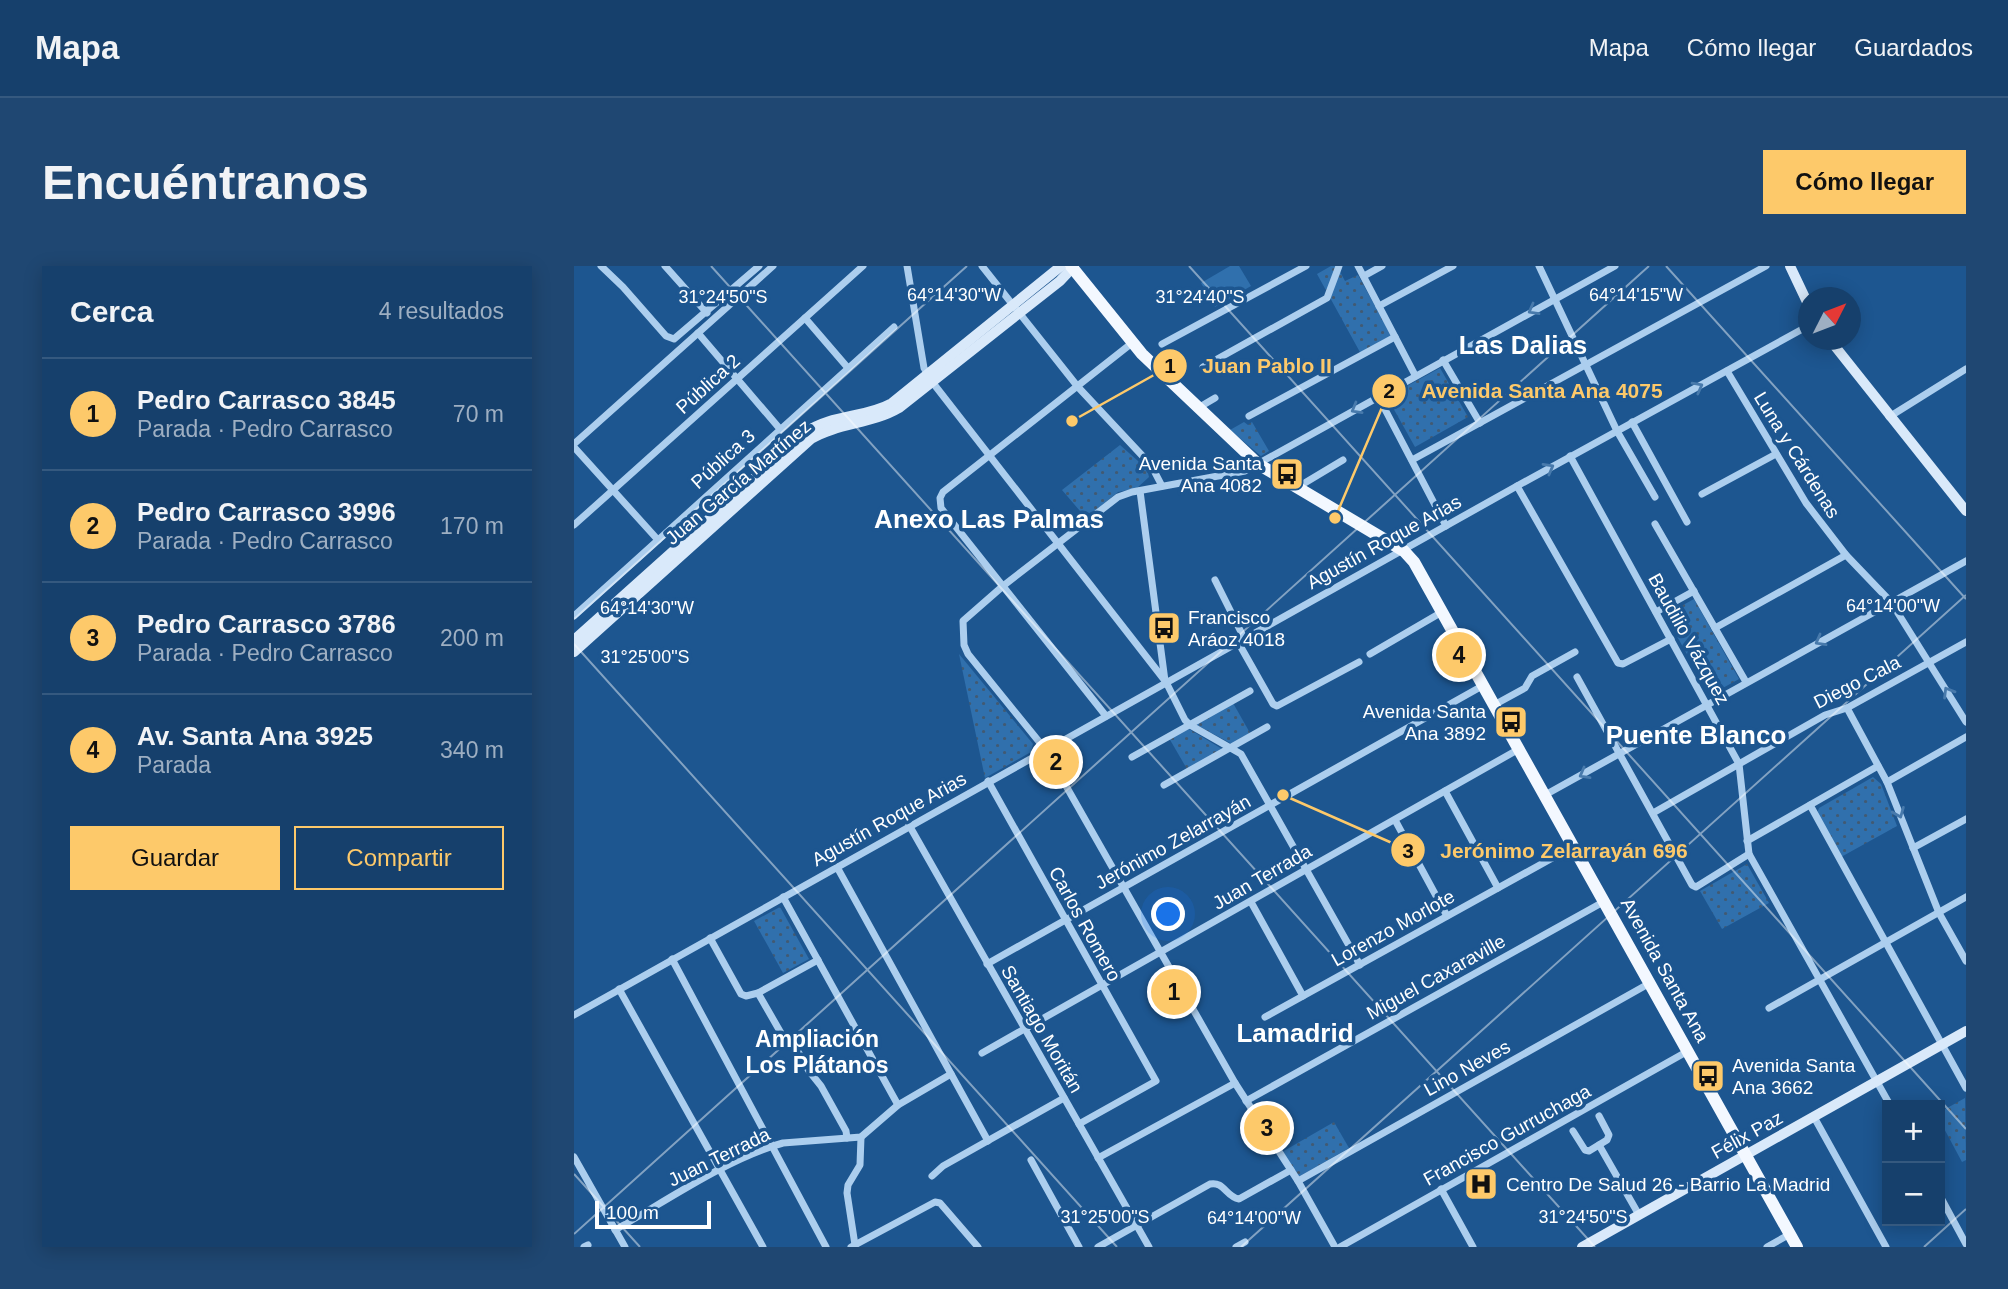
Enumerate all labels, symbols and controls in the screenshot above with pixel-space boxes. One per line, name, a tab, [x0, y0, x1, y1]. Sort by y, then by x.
text: Mapa	[35, 29, 119, 66]
text: Mapa	[1589, 34, 1649, 61]
text: Cómo llegar	[1687, 34, 1816, 61]
text: Guardados	[1854, 34, 1973, 61]
button: Cómo llegar	[1763, 150, 1966, 214]
text: Encuéntranos	[42, 155, 369, 209]
text: 64°14'30"W	[907, 285, 1001, 305]
text: 64°14'15"W	[1589, 285, 1683, 305]
text: 31°24'50"S	[678, 287, 768, 307]
text: 31°24'40"S	[1155, 287, 1245, 307]
north arrow	[1798, 287, 1861, 350]
text: Cerca	[70, 295, 153, 328]
text: 4 resultados	[379, 298, 504, 324]
one-way arrow	[1528, 302, 1541, 315]
district label: Las Dalias	[1459, 330, 1587, 360]
callout: Juan Pablo II	[1153, 345, 1345, 387]
street label: Pública 2	[672, 350, 744, 418]
text: 1	[1164, 354, 1176, 377]
text: Juan Pablo II	[1202, 354, 1332, 377]
callout: Avenida Santa Ana 4075	[1372, 370, 1677, 412]
text: 2	[1383, 379, 1395, 402]
text: Avenida Santa Ana 4075	[1421, 379, 1663, 402]
one-way arrow	[1691, 381, 1703, 395]
text: Pedro Carrasco 3845	[137, 385, 396, 415]
street label: Luna y Cárdenas	[1750, 388, 1844, 522]
text: 1	[87, 401, 99, 427]
text: 70 m	[453, 401, 504, 427]
one-way arrow	[1350, 401, 1363, 414]
street label: Juan García Martínez	[661, 415, 815, 549]
text: Parada · Pedro Carrasco	[137, 416, 393, 442]
street label: Pública 3	[687, 425, 759, 493]
place label: Avenida Santa Ana 4082	[1139, 453, 1262, 496]
bus stop icon: Avenida Santa Ana 4082	[1268, 455, 1306, 493]
one-way arrow	[1541, 463, 1554, 476]
street label: Agustín Roque Arias	[1303, 491, 1465, 593]
text: Pedro Carrasco 3996	[137, 497, 396, 527]
district label: Anexo Las Palmas	[874, 504, 1104, 534]
text: 2	[87, 513, 99, 539]
text: 170 m	[440, 513, 504, 539]
text: Parada · Pedro Carrasco	[137, 528, 393, 554]
street label: Baudilio Vázquez	[1644, 570, 1734, 708]
text: 64°14'00"W	[1846, 596, 1940, 616]
text: 64°14'30"W	[600, 598, 694, 618]
place label: Francisco Aráoz 4018	[1188, 607, 1285, 650]
text: Pedro Carrasco 3786	[137, 609, 396, 639]
bus stop icon: Francisco Aráoz 4018	[1145, 609, 1183, 647]
text: 3	[87, 625, 99, 651]
text: 200 m	[440, 625, 504, 651]
pin: 4	[1436, 629, 1482, 681]
one-way arrow	[1815, 633, 1827, 646]
text: Parada · Pedro Carrasco	[137, 640, 393, 666]
text: 31°25'00"S	[600, 647, 690, 667]
street label: Diego Cala	[1810, 651, 1904, 713]
one-way arrow	[1943, 687, 1956, 700]
place label: Avenida Santa Ana 3892	[1363, 701, 1486, 744]
bus stop icon: Avenida Santa Ana 3892	[1492, 703, 1530, 741]
district label: Puente Blanco	[1606, 720, 1786, 750]
text: Av. Santa Ana 3925	[137, 721, 373, 751]
pin: 2	[1033, 736, 1079, 788]
text: 4	[87, 737, 99, 763]
text: 340 m	[440, 737, 504, 763]
text: Parada	[137, 752, 211, 778]
one-way arrow	[1578, 765, 1591, 779]
street label: Agustín Roque Arias	[808, 768, 970, 870]
street label: Jerónimo Zelarrayán	[1092, 791, 1254, 893]
one-way arrow	[1891, 805, 1905, 818]
button: Guardar	[70, 826, 280, 890]
button: Compartir	[294, 826, 504, 890]
callout: Jerónimo Zelarrayán 696	[1391, 829, 1701, 871]
text: 3	[1402, 839, 1414, 862]
text: Jerónimo Zelarrayán 696	[1440, 839, 1688, 862]
street label: Juan Terrada	[1209, 840, 1315, 914]
street label: Carlos Romero	[1045, 863, 1125, 985]
street label: Lorenzo Morlote	[1328, 886, 1458, 970]
street label: Avenida Santa Ana	[1617, 894, 1713, 1046]
your location	[1151, 897, 1185, 931]
street label: Miguel Caxaraville	[1363, 930, 1509, 1024]
street label: Santiago Moritán	[997, 962, 1087, 1096]
pin: 1	[1151, 966, 1197, 1018]
district label: Lamadrid	[1236, 1018, 1354, 1048]
district label: Ampliación Los Plátanos	[745, 1026, 889, 1078]
street label: Lino Neves	[1420, 1036, 1514, 1100]
place label: Avenida Santa Ana 3662	[1732, 1055, 1856, 1098]
bus stop icon: Avenida Santa Ana 3662	[1689, 1057, 1727, 1095]
street label: Francisco Gurruchaga	[1420, 1080, 1595, 1190]
map controls	[1882, 1100, 1945, 1226]
button: +	[1882, 1100, 1945, 1163]
pin: 3	[1244, 1102, 1290, 1154]
street label: Félix Paz	[1708, 1107, 1786, 1163]
street label: Juan Terrada	[665, 1123, 774, 1191]
button: −	[1882, 1163, 1945, 1226]
hospital icon: Centro De Salud 26 - Barrio La Madrid	[1462, 1165, 1500, 1203]
place label: Centro De Salud 26 - Barrio La Madrid	[1506, 1174, 1830, 1195]
scale bar	[595, 1198, 710, 1230]
text: 100 m	[606, 1202, 659, 1223]
text: 31°25'00"S	[1060, 1207, 1150, 1227]
text: 31°24'50"S	[1538, 1207, 1628, 1227]
text: 64°14'00"W	[1207, 1208, 1301, 1228]

